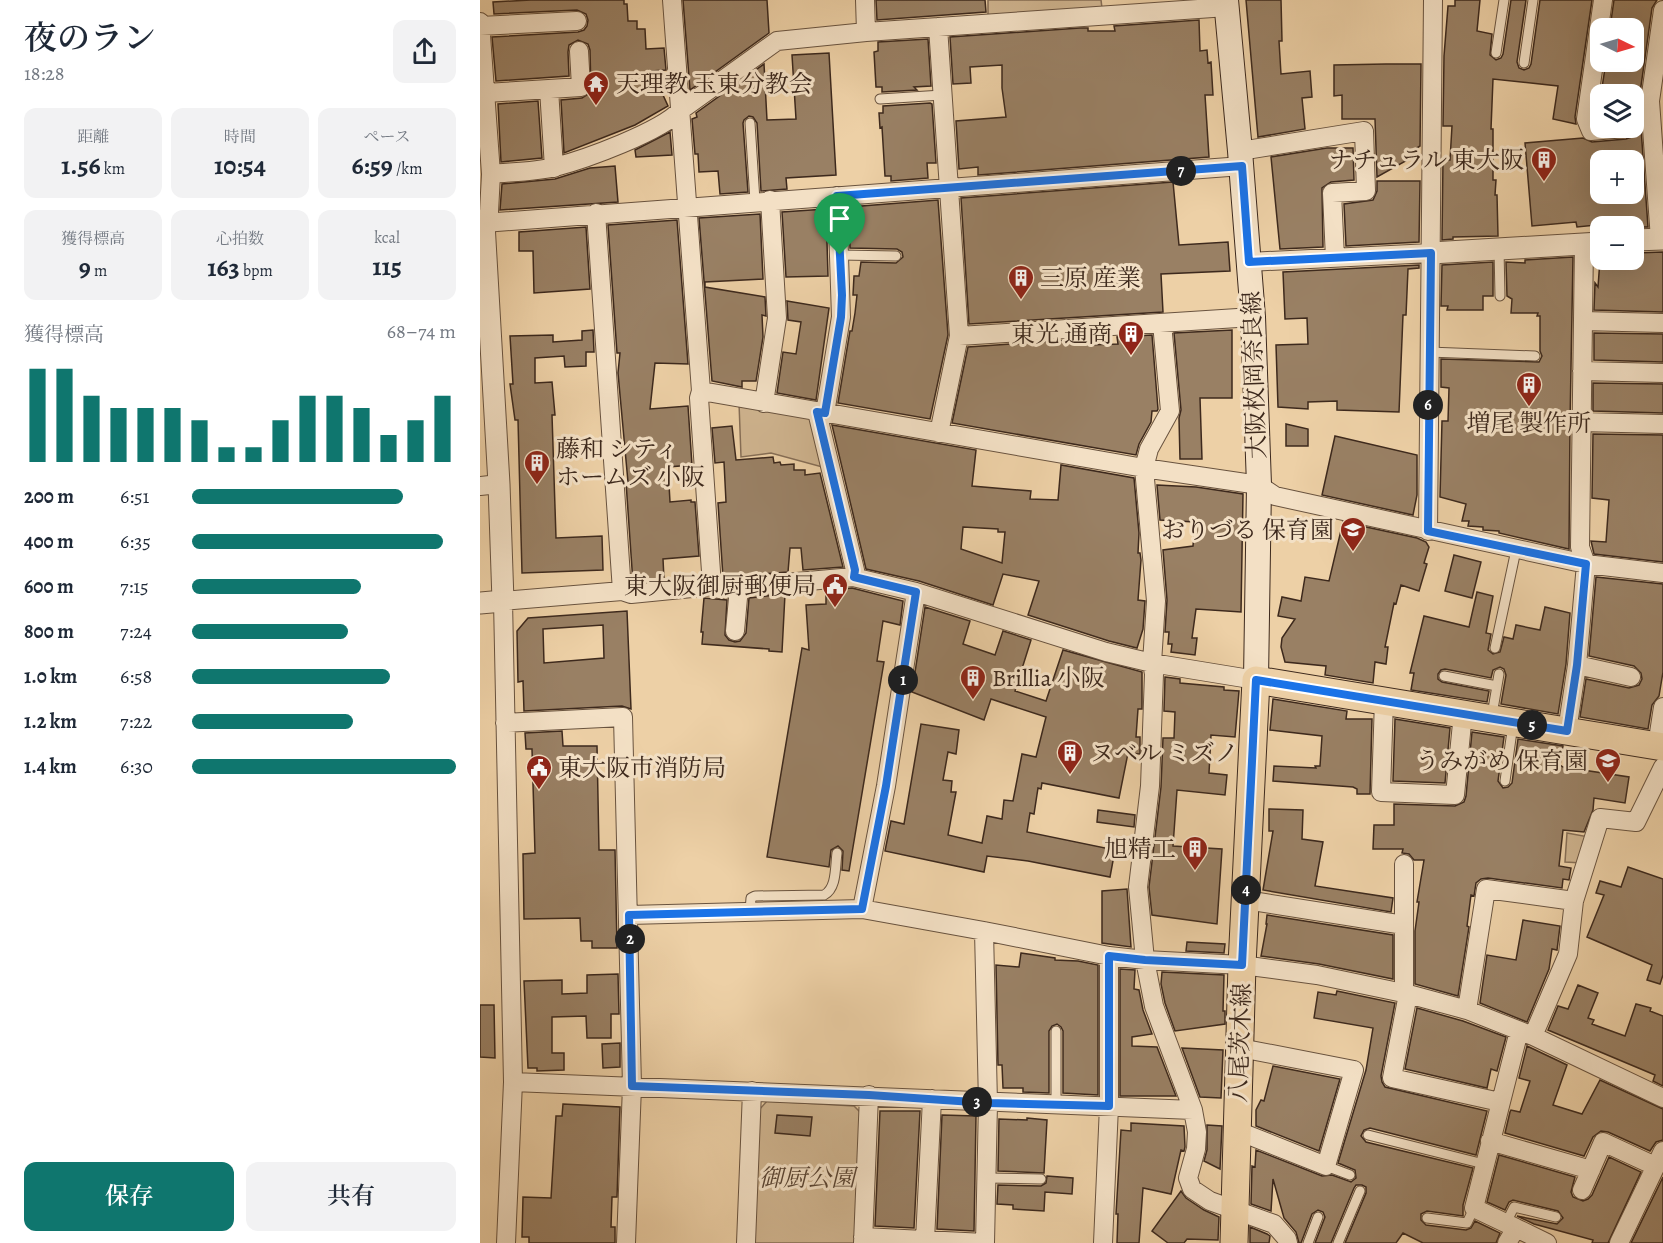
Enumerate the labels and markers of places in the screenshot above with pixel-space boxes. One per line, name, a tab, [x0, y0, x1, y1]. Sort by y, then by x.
place label: 天理教 玉東分教会	[616, 68, 813, 100]
temple icon: 天理教 玉東分教会	[581, 69, 611, 107]
place label: ナチュラル 東大阪	[1329, 144, 1524, 176]
building icon: ナチュラル 東大阪	[1529, 145, 1559, 183]
pin: 7	[1166, 156, 1196, 186]
pin	[814, 193, 865, 255]
place label: 三原 産業	[1040, 262, 1141, 294]
building icon: 三原 産業	[1006, 263, 1036, 301]
place label: 東光 通商	[1011, 318, 1112, 350]
building icon: 東光 通商	[1116, 319, 1146, 357]
building icon: 増尾 製作所	[1514, 370, 1544, 408]
pin: 6	[1413, 390, 1443, 420]
place label: 増尾 製作所	[1467, 407, 1591, 439]
place label: 藤和 シティ ホームズ 小阪	[556, 433, 705, 493]
building icon: 藤和 シティ ホームズ 小阪	[522, 448, 552, 486]
place label: おりづる 保育園	[1161, 514, 1334, 546]
school or university icon: おりづる 保育園	[1338, 515, 1368, 553]
place label: 東大阪御厨郵便局	[624, 570, 816, 602]
public building icon: 東大阪御厨郵便局	[820, 571, 850, 609]
place label: Brillia 小阪	[992, 662, 1104, 694]
building icon: Brillia 小阪	[958, 663, 988, 701]
pin: 1	[888, 665, 918, 695]
pin: 5	[1517, 710, 1547, 740]
place label: ヌベル ミズノ	[1090, 737, 1239, 769]
building icon: ヌベル ミズノ	[1055, 738, 1085, 776]
place label: うみがめ 保育園	[1415, 745, 1588, 777]
school or university icon: うみがめ 保育園	[1593, 746, 1623, 784]
place label: 東大阪市消防局	[558, 752, 726, 784]
public building icon: 東大阪市消防局	[524, 753, 554, 791]
place label: 旭精工	[1104, 833, 1176, 865]
building icon: 旭精工	[1180, 834, 1210, 872]
pin: 4	[1231, 875, 1261, 905]
pin: 2	[615, 924, 645, 954]
pin: 3	[962, 1087, 992, 1117]

